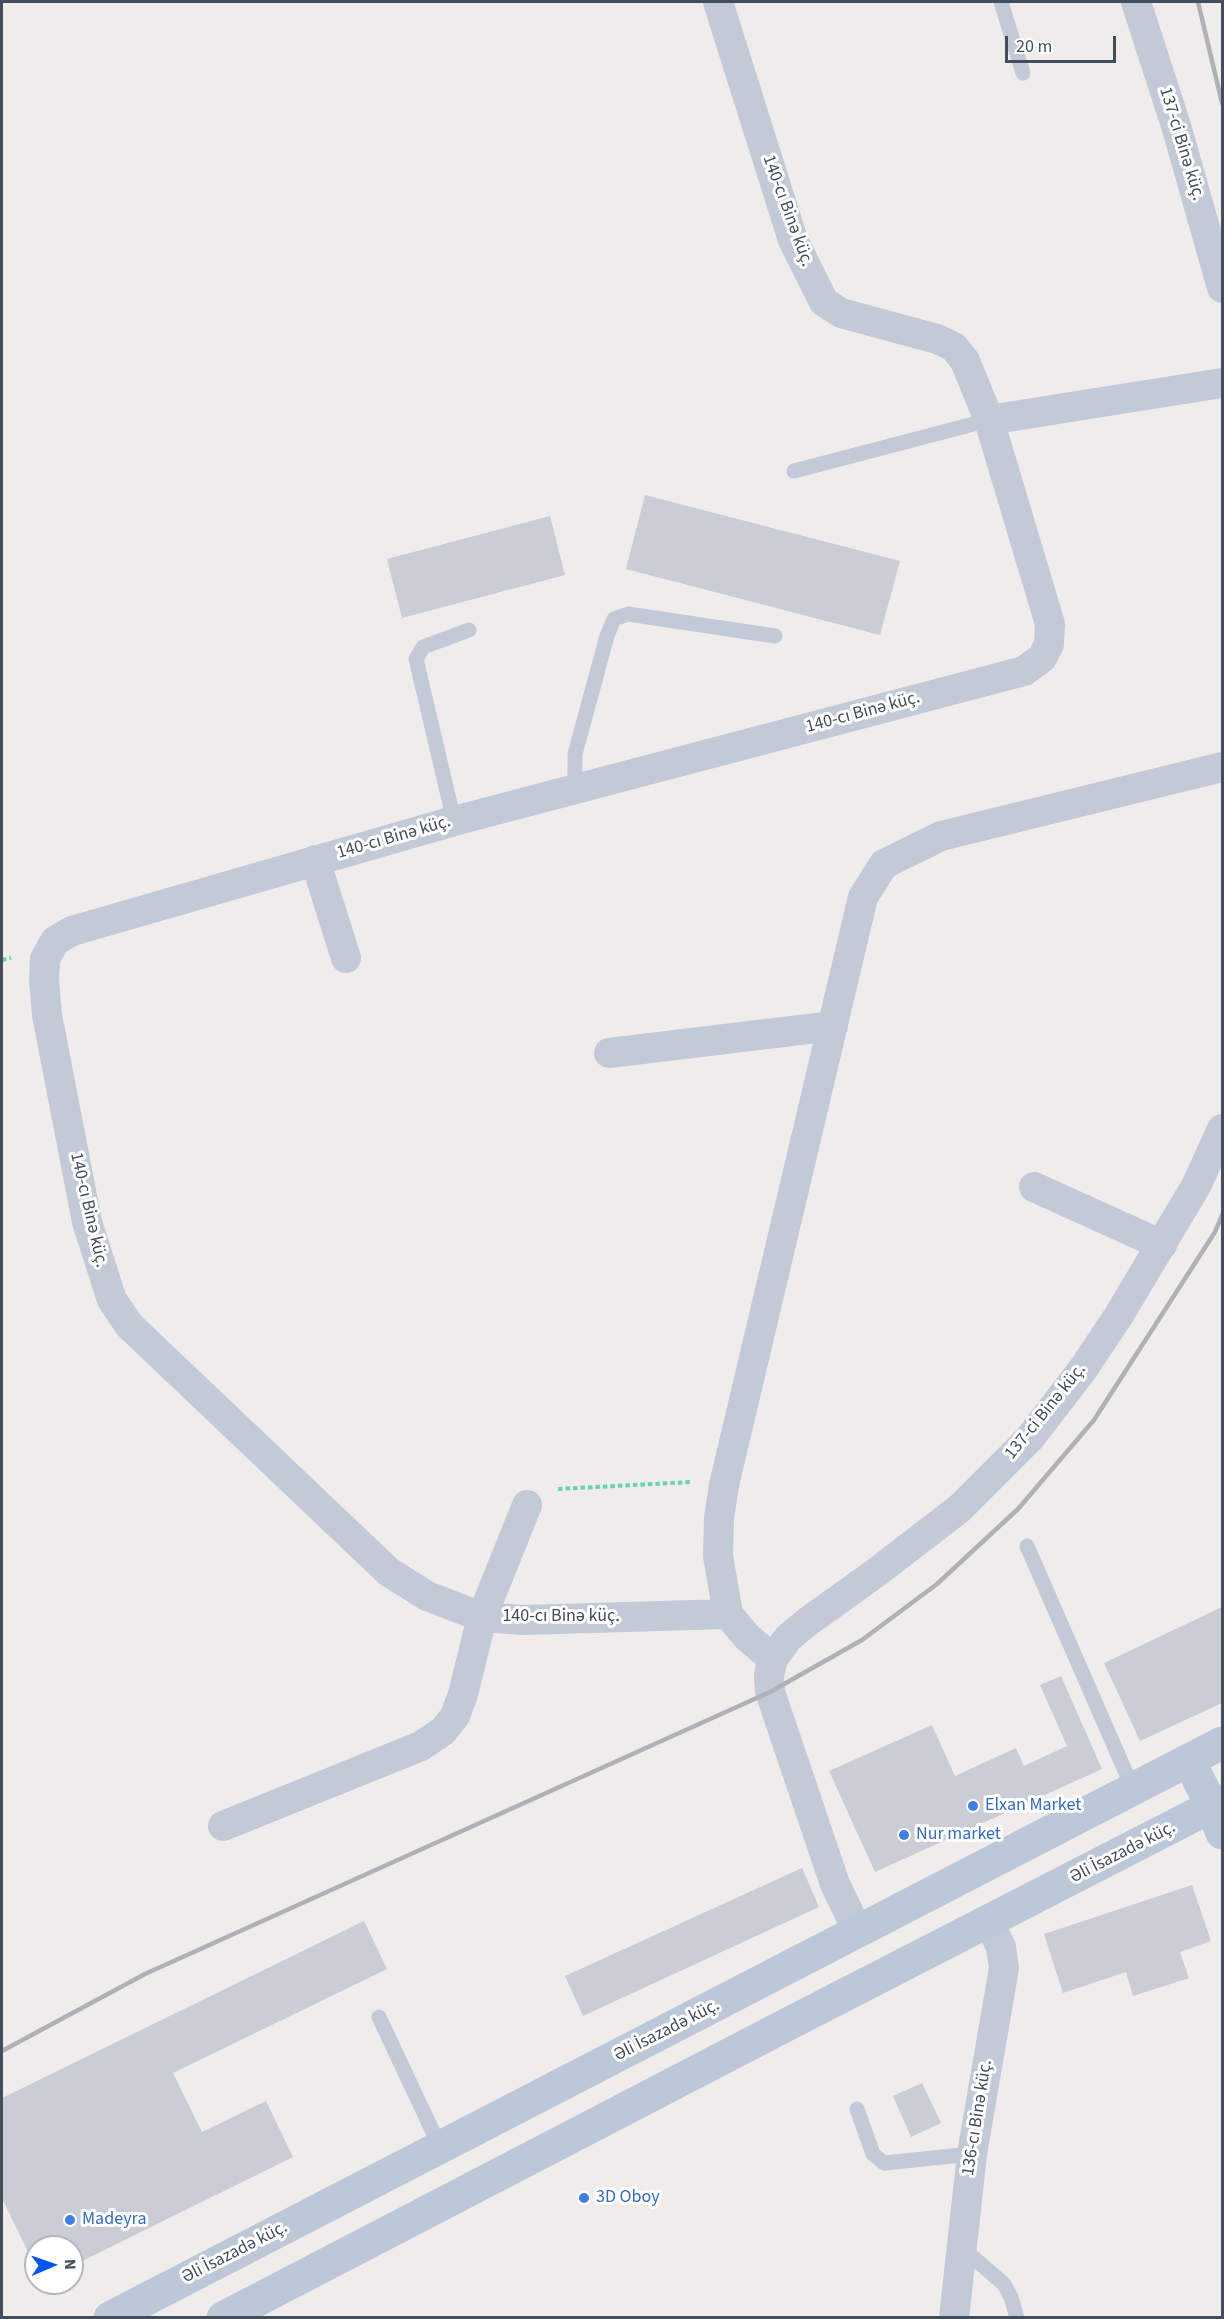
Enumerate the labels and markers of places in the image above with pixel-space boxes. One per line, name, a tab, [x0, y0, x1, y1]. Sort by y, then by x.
place label: Elxan Market	[985, 1795, 1081, 1817]
marker: Elxan Market	[966, 1799, 980, 1813]
place label: Nur market	[916, 1824, 1001, 1846]
marker: Nur market	[897, 1828, 911, 1842]
place label: 3D Oboy	[596, 2187, 660, 2209]
marker: 3D Oboy	[577, 2191, 591, 2205]
place label: Madeyra	[82, 2209, 146, 2231]
marker: Madeyra	[63, 2213, 77, 2227]

